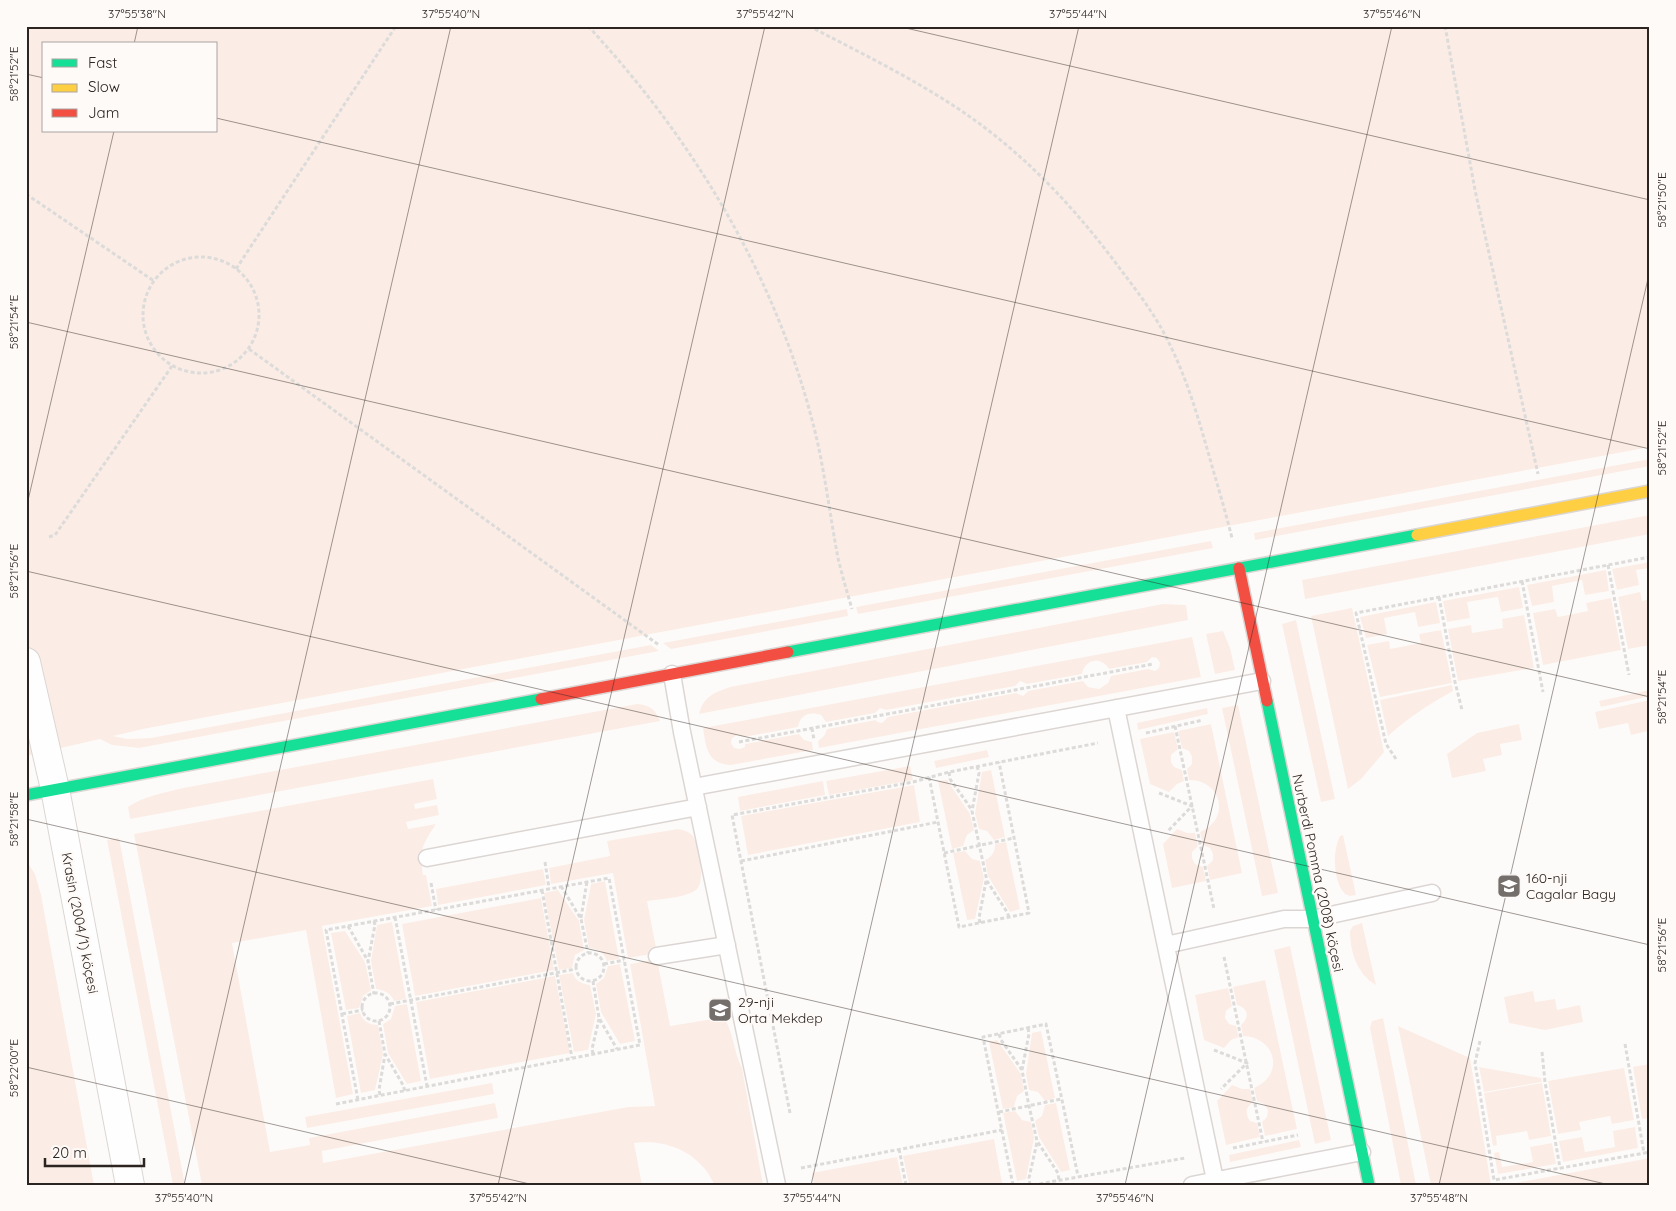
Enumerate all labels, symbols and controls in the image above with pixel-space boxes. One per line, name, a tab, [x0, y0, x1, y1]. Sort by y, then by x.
text: 37°55'38"N	[108, 6, 166, 21]
text: 37°55'40"N	[422, 6, 480, 21]
text: 37°55'42"N	[736, 6, 794, 21]
text: 37°55'44"N	[1049, 6, 1107, 21]
text: 37°55'46"N	[1363, 6, 1421, 21]
legend	[42, 42, 218, 132]
text: 58°21'52"E	[6, 46, 21, 102]
text: Fast	[88, 53, 117, 72]
text: Slow	[88, 77, 120, 96]
text: Jam	[88, 103, 119, 122]
text: 58°21'50"E	[1654, 172, 1669, 228]
text: 58°21'54"E	[6, 294, 21, 349]
text: 58°21'52"E	[1654, 420, 1669, 476]
text: 58°21'56"E	[6, 543, 21, 598]
text: 58°21'54"E	[1654, 669, 1669, 724]
street label: Nurberdi Pomma (2008) köçesi	[1288, 772, 1348, 974]
text: 58°21'58"E	[6, 791, 21, 846]
street label: Krasin (2004/1) köçesi	[57, 851, 103, 995]
place label: 160-nji Cagalar Bagy	[1526, 869, 1616, 903]
school or university icon: 160-nji Cagalar Bagy	[1496, 873, 1522, 899]
text: 58°21'56"E	[1654, 917, 1669, 972]
place label: 29-nji Orta Mekdep	[738, 993, 823, 1027]
school or university icon: 29-nji Orta Mekdep	[707, 997, 733, 1023]
text: 58°22'00"E	[6, 1039, 21, 1097]
scale bar	[45, 1136, 144, 1168]
text: 20 m	[52, 1143, 87, 1162]
text: 37°55'40"N	[155, 1190, 213, 1205]
text: 37°55'42"N	[469, 1190, 527, 1205]
text: 37°55'44"N	[783, 1190, 841, 1205]
text: 37°55'46"N	[1096, 1190, 1154, 1205]
text: 37°55'48"N	[1410, 1190, 1468, 1205]

